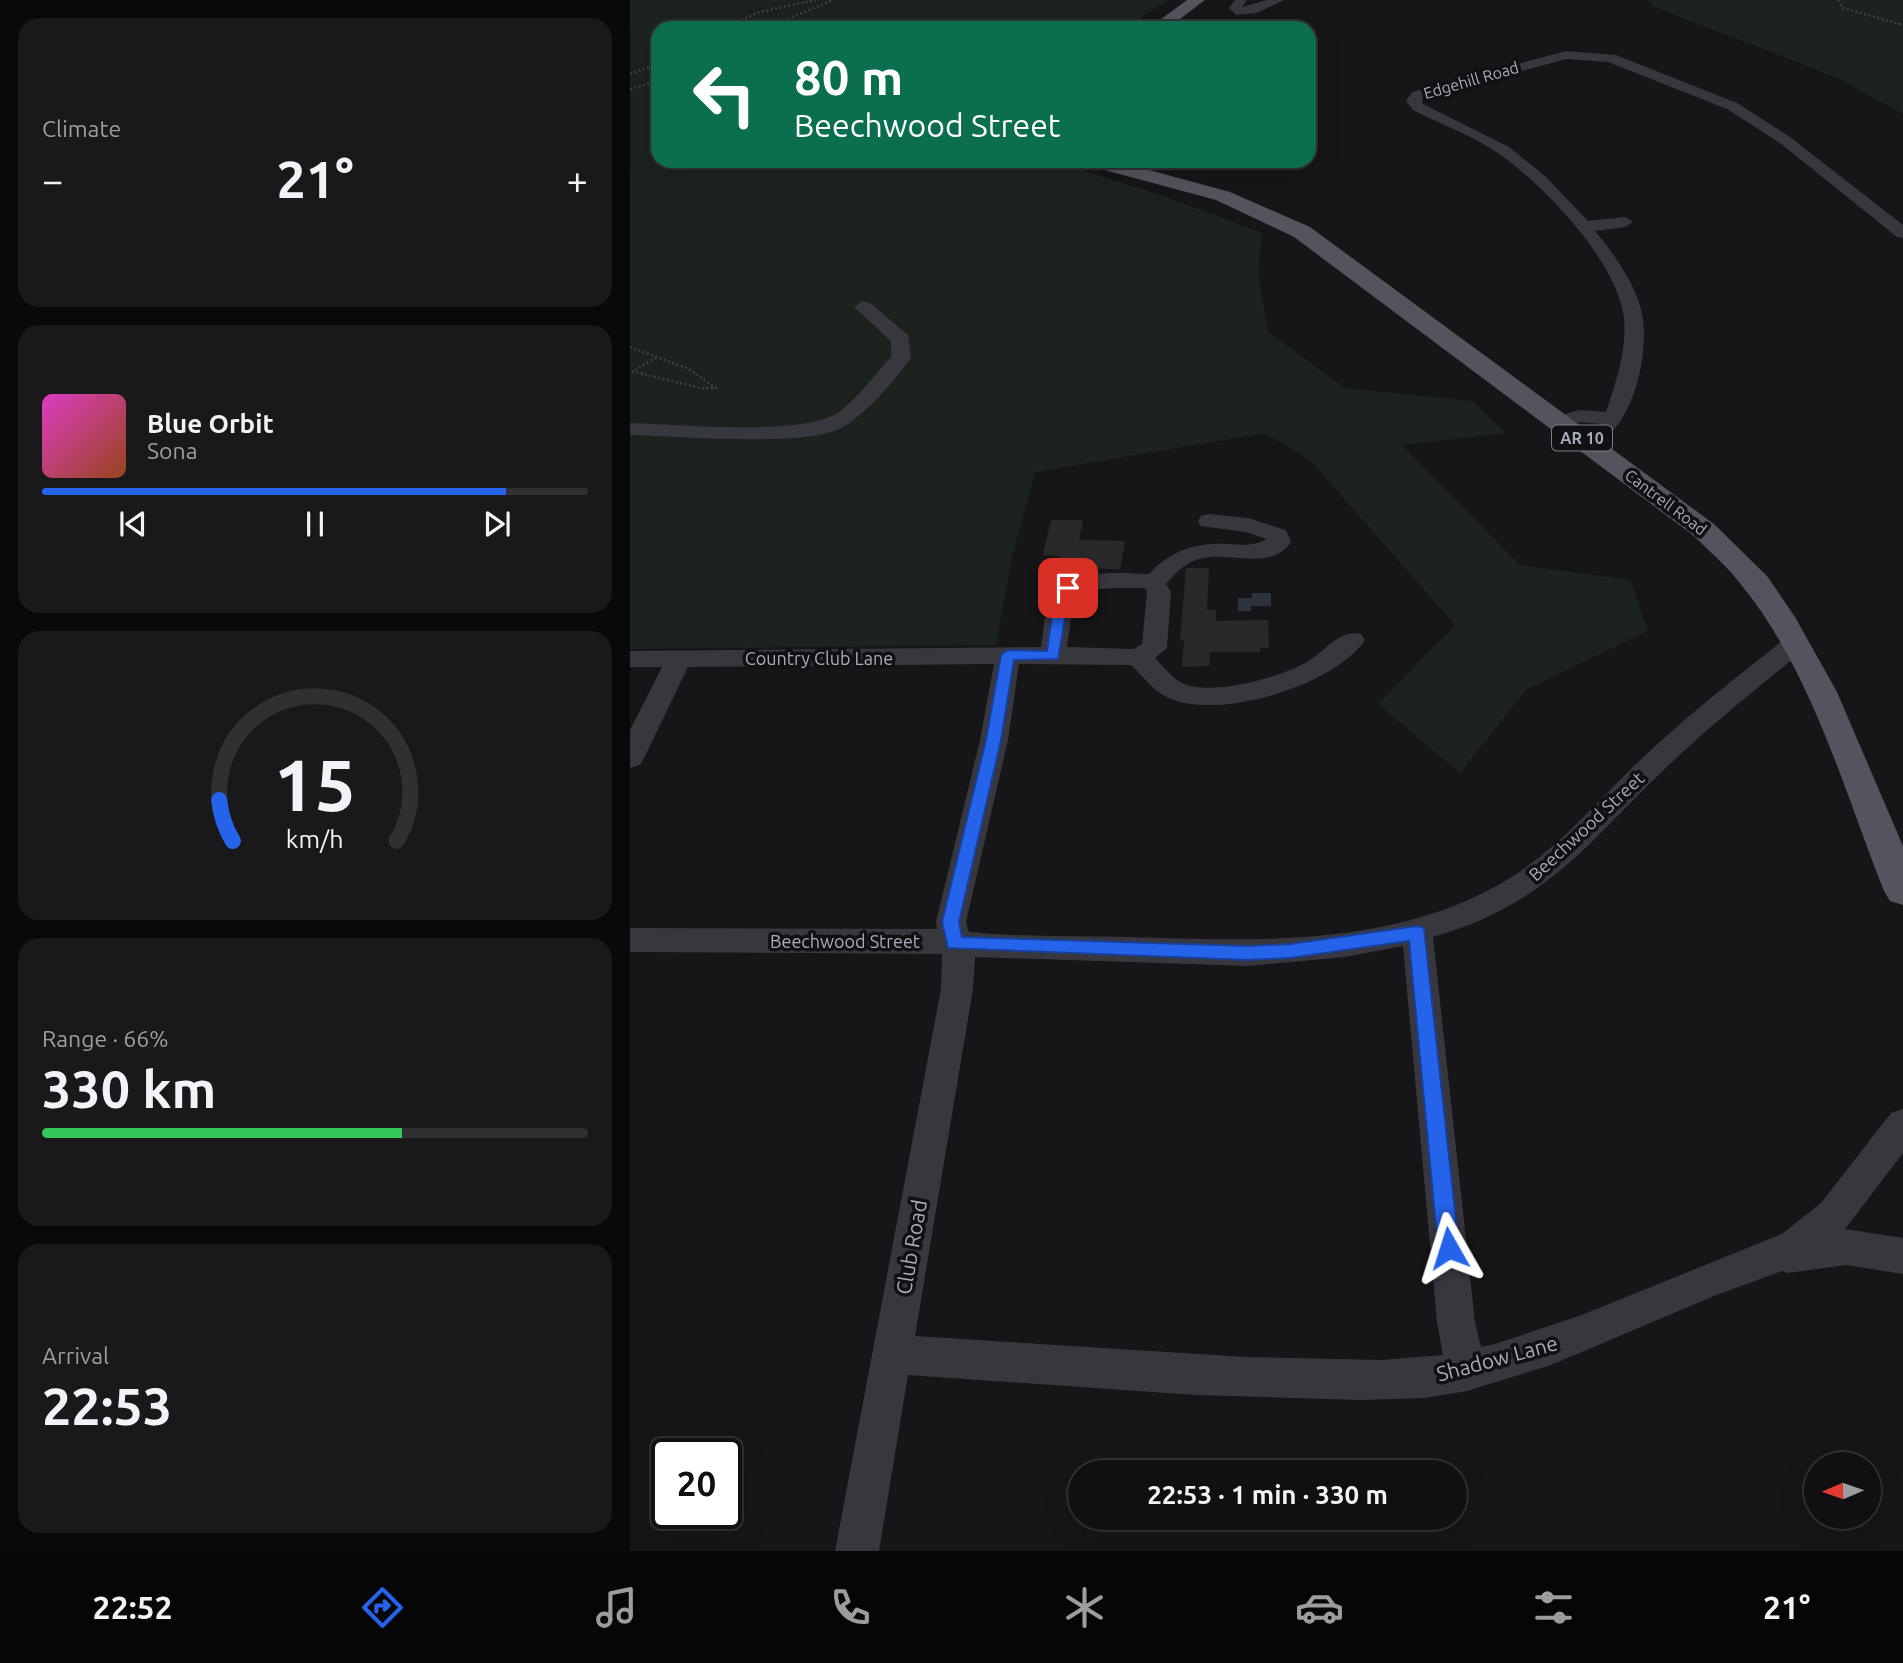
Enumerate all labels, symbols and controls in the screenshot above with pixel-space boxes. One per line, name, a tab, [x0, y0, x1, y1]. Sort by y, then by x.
icon: left	[679, 49, 770, 140]
text: 80 m	[794, 49, 903, 104]
street label: Edgehill Road	[1421, 58, 1521, 102]
text: Beechwood Street	[794, 107, 1060, 143]
text: Climate	[42, 116, 121, 141]
text: 21°	[276, 150, 354, 208]
text: −	[42, 159, 63, 201]
text: +	[567, 159, 588, 201]
text: Blue Orbit	[147, 409, 274, 438]
road number: AR 10	[1552, 426, 1612, 450]
text: Sona	[147, 438, 197, 463]
street label: Cantrell Road	[1622, 466, 1710, 538]
icon: previous	[114, 505, 152, 543]
icon: pause	[296, 505, 334, 543]
icon: next	[478, 505, 516, 543]
pin	[1038, 558, 1098, 618]
icon: arrive	[1049, 569, 1087, 607]
street label: Country Club Lane	[745, 648, 893, 668]
text: 15	[274, 744, 356, 826]
street label: Beechwood Street	[1524, 768, 1648, 884]
text: km/h	[286, 825, 344, 853]
street label: Beechwood Street	[770, 931, 920, 951]
text: Range · 66%	[42, 1026, 169, 1051]
text: 330 km	[42, 1060, 216, 1118]
street label: Club Road	[891, 1198, 931, 1296]
position arrow	[1412, 1211, 1486, 1285]
street label: Shadow Lane	[1434, 1330, 1560, 1386]
text: Arrival	[42, 1343, 109, 1368]
text: 22:53	[42, 1377, 172, 1435]
speed limit sign: 20	[651, 1438, 742, 1529]
north arrow	[1804, 1452, 1881, 1530]
map controls	[1804, 1452, 1881, 1529]
text: 22:53 · 1 min · 330 m	[1147, 1480, 1388, 1509]
icon: directions	[358, 1583, 407, 1632]
icon: music	[592, 1583, 641, 1632]
icon: phone	[826, 1583, 875, 1632]
icon: climate	[1060, 1583, 1109, 1632]
icon: car	[1295, 1583, 1344, 1632]
icon: filters	[1529, 1583, 1578, 1632]
text: 22:52	[93, 1589, 173, 1625]
text: 21°	[1763, 1589, 1810, 1625]

